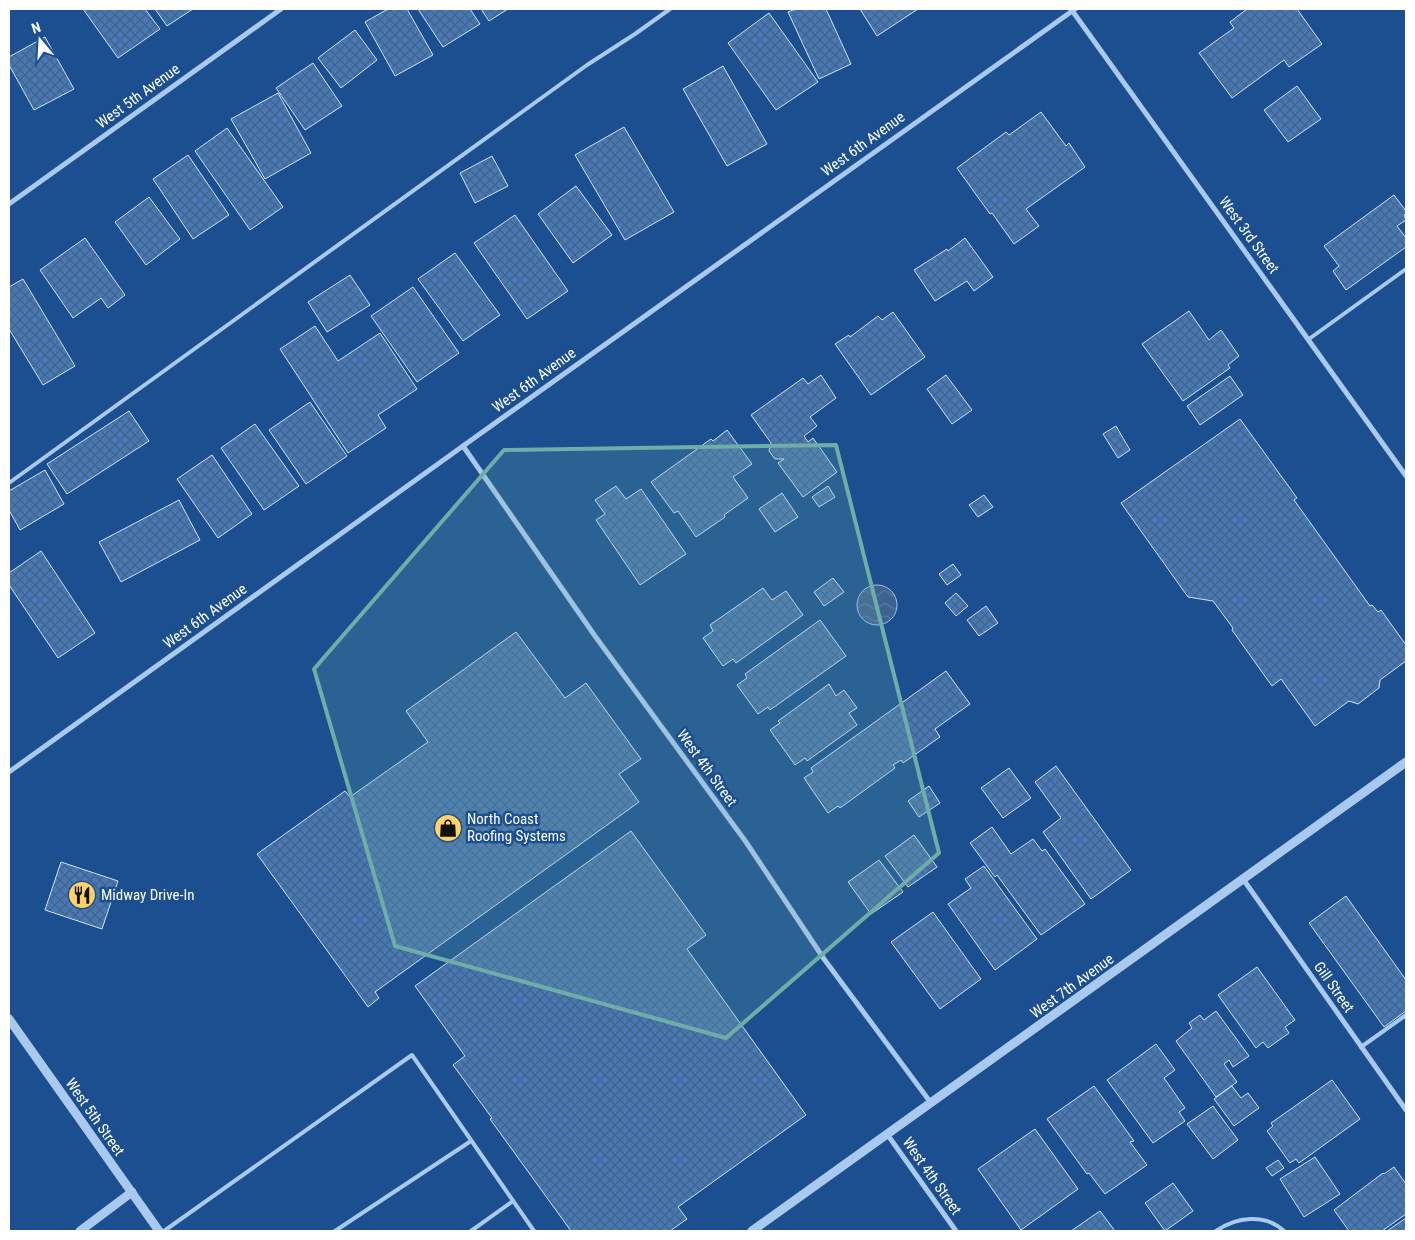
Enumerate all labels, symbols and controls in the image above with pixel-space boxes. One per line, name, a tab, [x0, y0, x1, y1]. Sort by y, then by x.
north arrow	[15, 15, 65, 65]
text: N	[29, 19, 43, 37]
street label: West 5th Avenue	[93, 60, 183, 132]
street label: West 6th Avenue	[818, 108, 908, 180]
street label: West 3rd Street	[1215, 193, 1283, 277]
street label: West 6th Avenue	[489, 344, 579, 416]
street label: West 6th Avenue	[160, 580, 250, 652]
street label: West 4th Street	[673, 726, 741, 810]
place label: North Coast Roofing Systems	[467, 810, 566, 845]
shop icon: North Coast Roofing Systems	[433, 813, 463, 843]
restaurant icon: Midway Drive-In	[67, 880, 97, 910]
place label: Midway Drive-In	[101, 886, 194, 904]
street label: West 7th Avenue	[1027, 950, 1117, 1022]
street label: Gill Street	[1310, 958, 1358, 1016]
street label: West 5th Street	[62, 1075, 128, 1159]
street label: West 4th Street	[899, 1134, 965, 1218]

